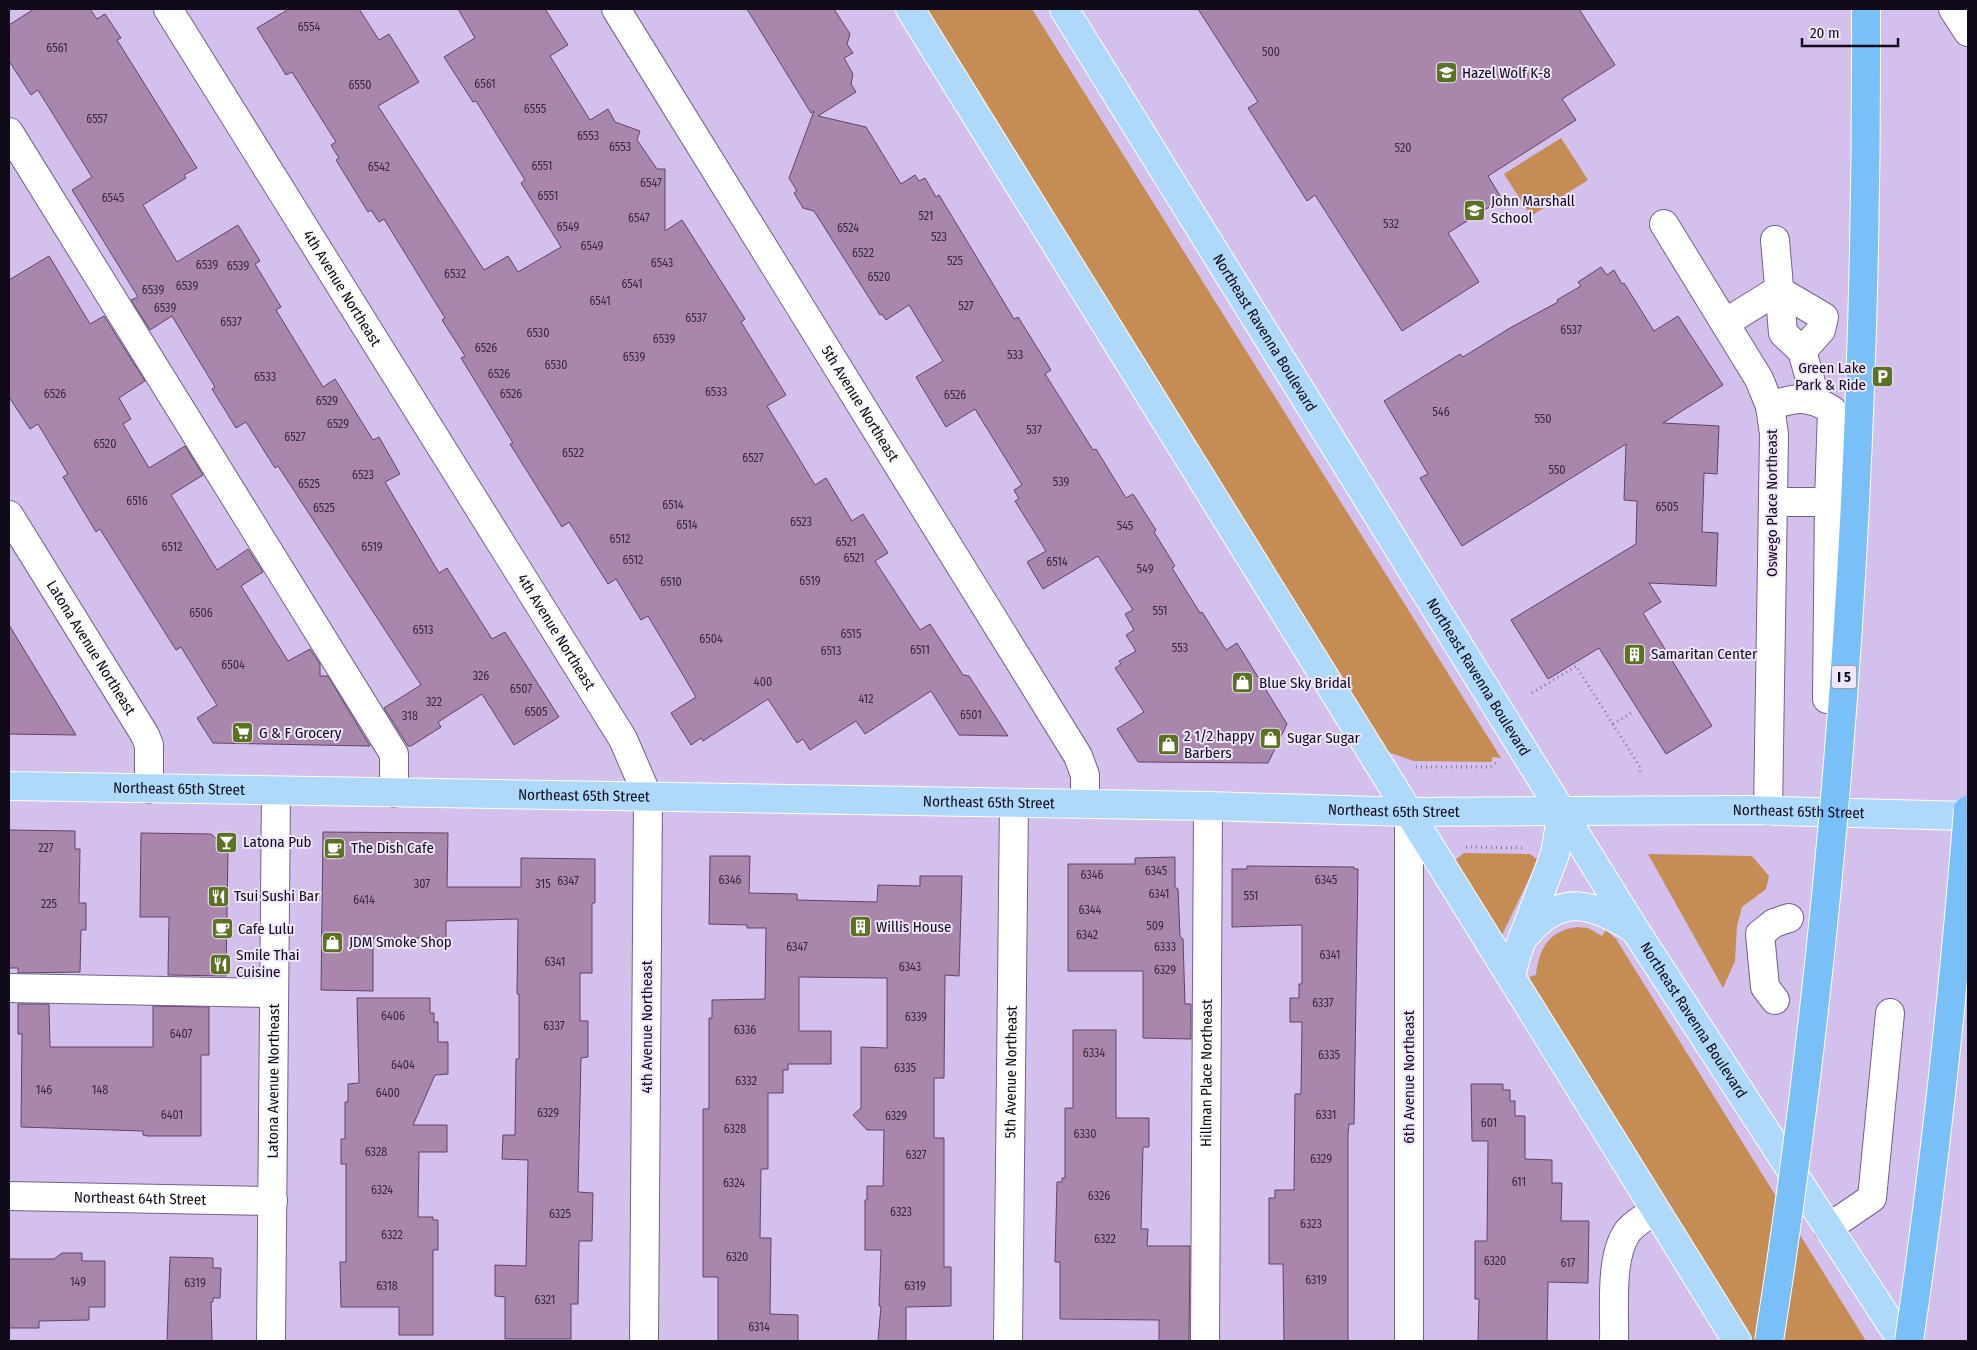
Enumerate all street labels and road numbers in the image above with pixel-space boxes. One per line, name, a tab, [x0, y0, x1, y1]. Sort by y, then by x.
street label: 4th Avenue Northeast	[299, 227, 385, 350]
street label: Northeast Ravenna Boulevard	[1209, 251, 1320, 415]
street label: 5th Avenue Northeast	[818, 342, 903, 465]
street label: Oswego Place Northeast	[1763, 429, 1781, 577]
street label: 4th Avenue Northeast	[513, 571, 599, 693]
street label: Latona Avenue Northeast	[43, 577, 139, 718]
street label: Northeast Ravenna Boulevard	[1422, 595, 1534, 759]
road number: I 5	[1832, 666, 1856, 689]
street label: Northeast 65th Street	[113, 779, 245, 799]
street label: Northeast 65th Street	[518, 785, 650, 806]
street label: Northeast 65th Street	[923, 792, 1055, 812]
street label: Northeast 65th Street	[1328, 801, 1460, 821]
street label: Northeast 65th Street	[1733, 801, 1865, 822]
street label: Northeast Ravenna Boulevard	[1636, 939, 1751, 1101]
street label: 4th Avenue Northeast	[638, 960, 656, 1094]
street label: Hillman Place Northeast	[1197, 999, 1216, 1147]
street label: Latona Avenue Northeast	[264, 1003, 283, 1159]
street label: 5th Avenue Northeast	[1001, 1005, 1021, 1138]
street label: 6th Avenue Northeast	[1400, 1010, 1418, 1144]
street label: Northeast 64th Street	[74, 1188, 206, 1209]

